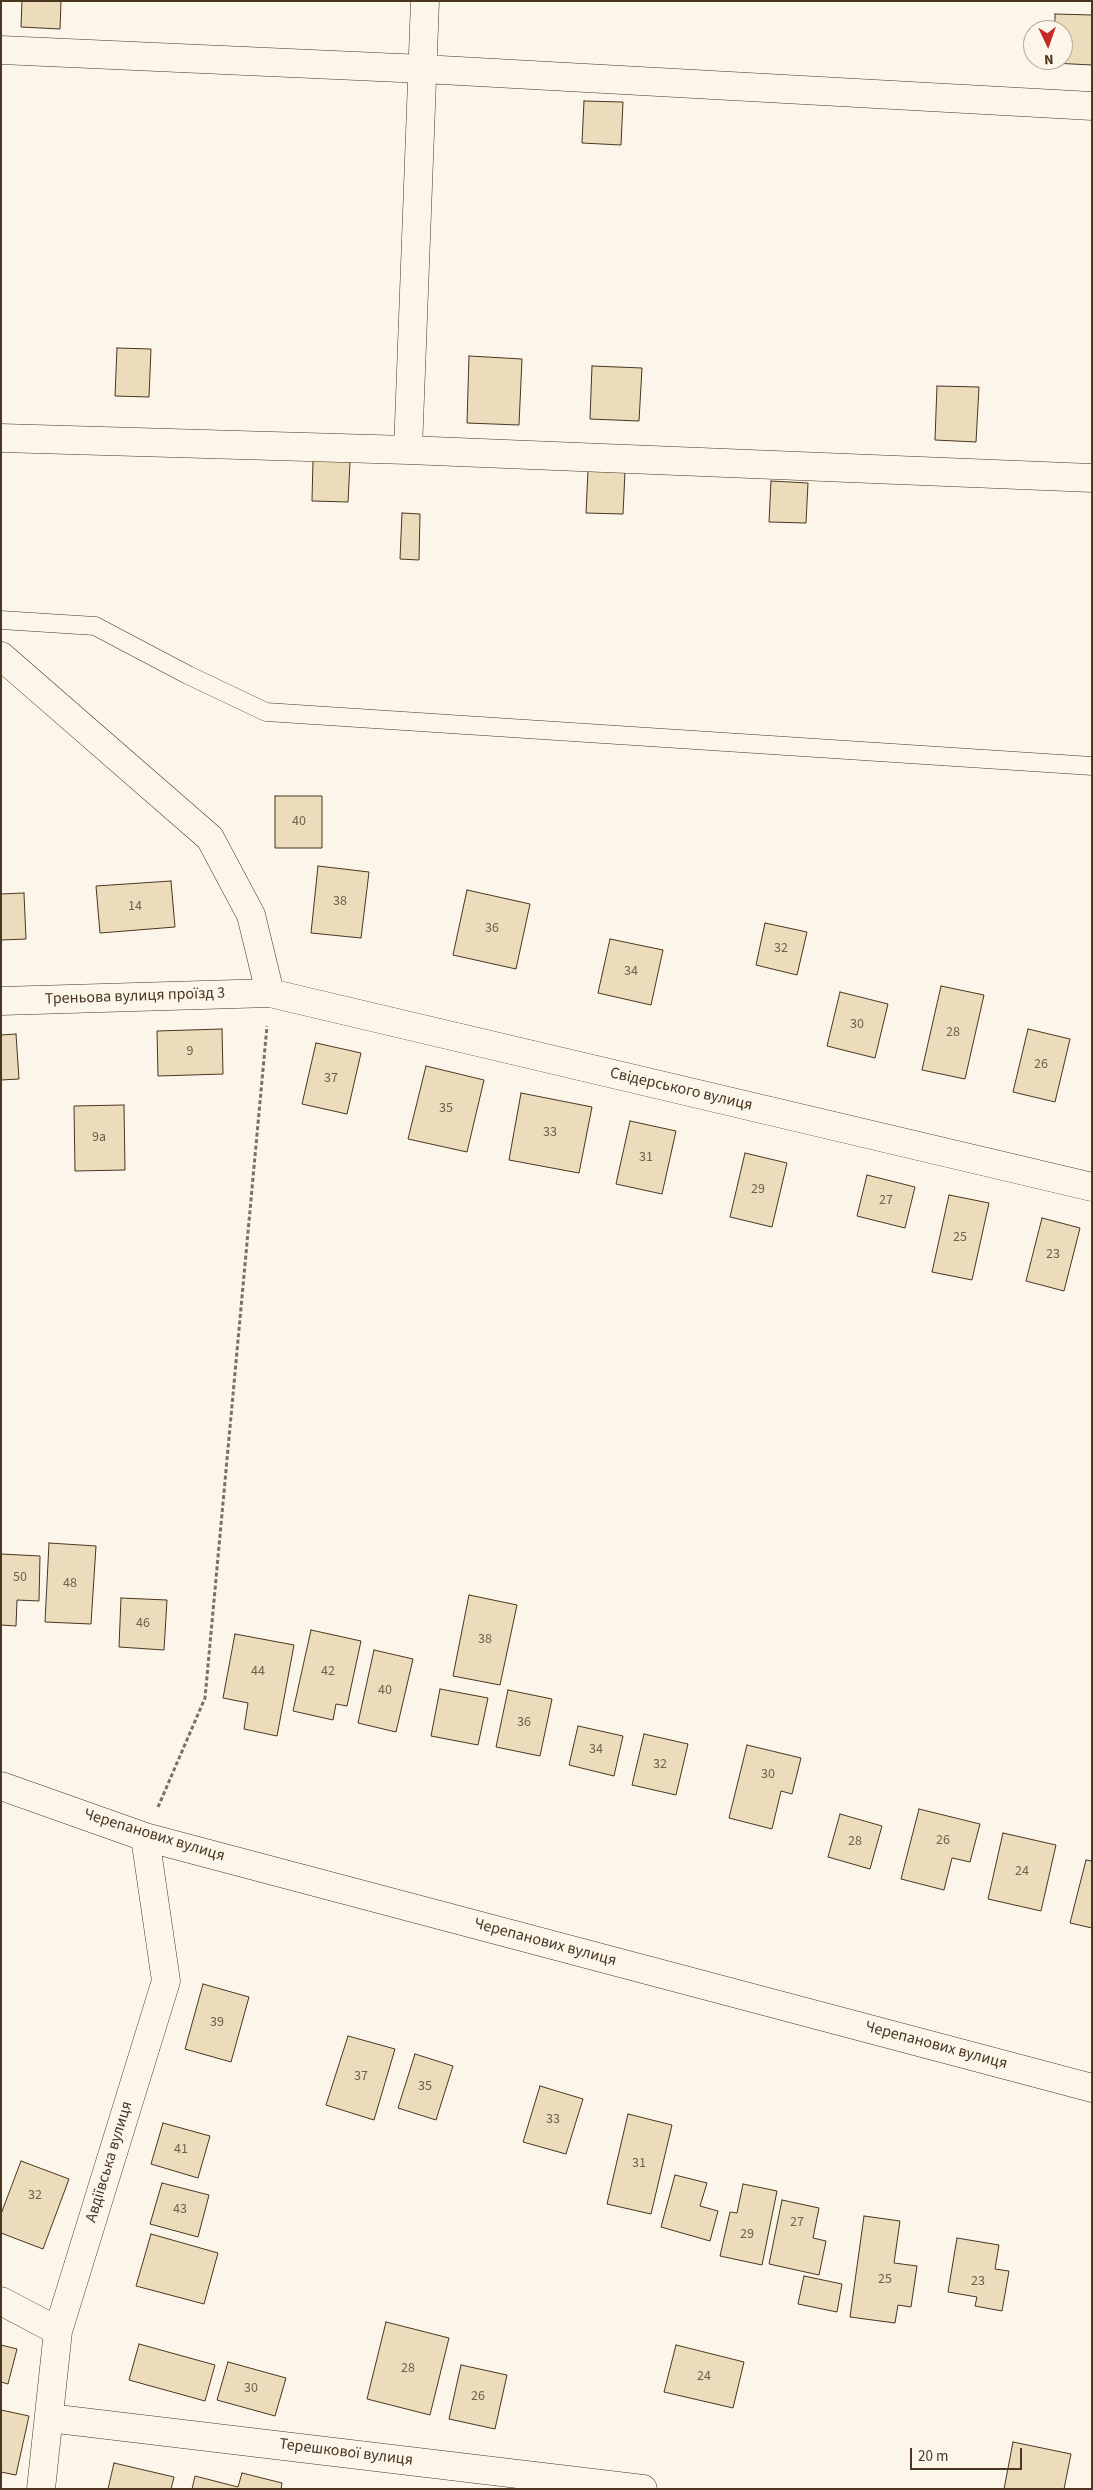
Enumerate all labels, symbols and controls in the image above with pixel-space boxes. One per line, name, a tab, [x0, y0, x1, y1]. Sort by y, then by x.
north arrow	[1023, 20, 1073, 70]
text: N	[1044, 49, 1054, 69]
house number: 40	[292, 814, 306, 830]
house number: 38	[333, 894, 347, 910]
house number: 14	[128, 899, 142, 915]
house number: 36	[485, 921, 499, 937]
house number: 32	[774, 941, 788, 957]
house number: 34	[624, 964, 638, 980]
street label: Треньова вулиця проїзд 3	[45, 984, 225, 1010]
house number: 30	[850, 1017, 864, 1033]
house number: 28	[946, 1025, 960, 1041]
house number: 9	[187, 1044, 193, 1060]
house number: 26	[1034, 1057, 1048, 1073]
street label: Свiдерського вулиця	[608, 1064, 754, 1116]
house number: 37	[324, 1071, 338, 1087]
house number: 35	[439, 1101, 453, 1117]
house number: 33	[543, 1125, 557, 1141]
house number: 9а	[92, 1130, 106, 1146]
house number: 31	[639, 1150, 653, 1166]
house number: 29	[751, 1182, 765, 1198]
house number: 27	[879, 1193, 893, 1209]
house number: 25	[953, 1230, 967, 1246]
house number: 23	[1046, 1247, 1060, 1263]
house number: 50	[13, 1570, 27, 1586]
house number: 48	[63, 1576, 77, 1592]
house number: 46	[136, 1616, 150, 1632]
house number: 38	[478, 1632, 492, 1648]
house number: 44	[251, 1664, 265, 1680]
house number: 42	[321, 1664, 335, 1680]
house number: 40	[378, 1683, 392, 1699]
house number: 36	[517, 1715, 531, 1731]
house number: 34	[589, 1742, 603, 1758]
house number: 32	[653, 1757, 667, 1773]
house number: 30	[761, 1767, 775, 1783]
street label: Черепанових вулиця	[81, 1805, 227, 1867]
house number: 26	[936, 1833, 950, 1849]
house number: 28	[848, 1834, 862, 1850]
house number: 24	[1015, 1864, 1029, 1880]
street label: Черепанових вулиця	[472, 1915, 618, 1971]
house number: 39	[210, 2015, 224, 2031]
street label: Черепанових вулиця	[863, 2018, 1009, 2074]
house number: 37	[354, 2069, 368, 2085]
house number: 35	[418, 2079, 432, 2095]
street label: Авдіївська вулиця	[82, 2099, 138, 2225]
house number: 33	[546, 2112, 560, 2128]
house number: 41	[174, 2142, 188, 2158]
house number: 31	[632, 2156, 646, 2172]
house number: 32	[28, 2188, 42, 2204]
house number: 43	[173, 2202, 187, 2218]
house number: 27	[790, 2215, 804, 2231]
house number: 29	[740, 2227, 754, 2243]
house number: 25	[878, 2272, 892, 2288]
house number: 23	[971, 2274, 985, 2290]
house number: 28	[401, 2361, 415, 2377]
house number: 24	[697, 2369, 711, 2385]
house number: 30	[244, 2381, 258, 2397]
house number: 26	[471, 2389, 485, 2405]
street label: Терешкової вулиця	[278, 2435, 414, 2471]
scale bar	[913, 2438, 1026, 2470]
text: 20 m	[918, 2446, 948, 2467]

